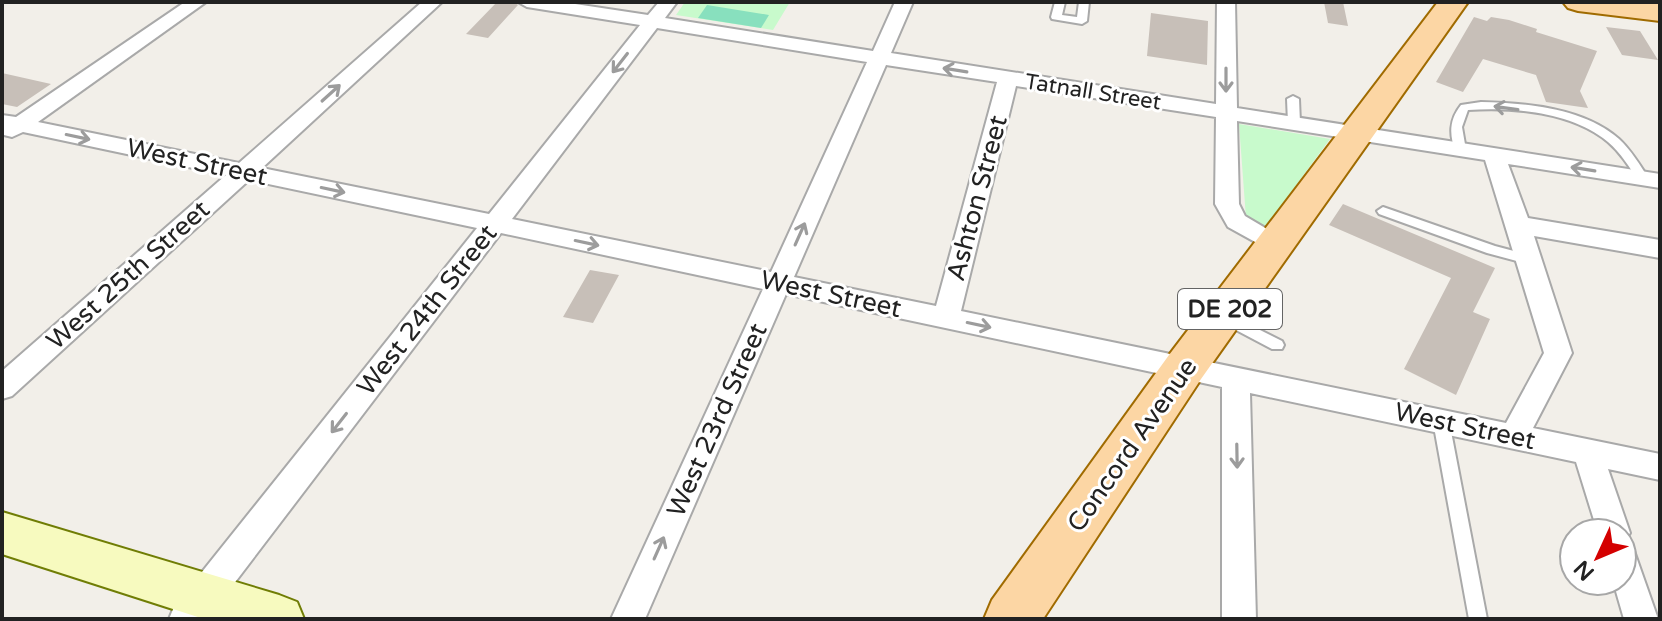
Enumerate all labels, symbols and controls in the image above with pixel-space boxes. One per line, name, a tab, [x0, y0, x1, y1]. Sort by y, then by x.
one-way arrow	[612, 52, 629, 74]
one-way arrow	[943, 62, 968, 77]
one-way arrow	[1218, 66, 1234, 93]
street label: Tatnall Street	[1023, 68, 1163, 116]
one-way arrow	[321, 84, 341, 102]
one-way arrow	[1494, 100, 1520, 115]
street label: Ashton Street	[940, 112, 1014, 284]
one-way arrow	[65, 130, 91, 145]
street label: West Street	[124, 132, 270, 192]
one-way arrow	[1571, 161, 1596, 176]
one-way arrow	[320, 183, 345, 198]
street label: West 25th Street	[40, 194, 216, 356]
street label: West 24th Street	[351, 218, 503, 402]
one-way arrow	[793, 222, 808, 246]
one-way arrow	[574, 236, 600, 251]
street label: West Street	[758, 264, 904, 324]
road number: DE 202	[1178, 289, 1282, 329]
street label: West 23rd Street	[660, 318, 774, 522]
one-way arrow	[966, 318, 991, 333]
street label: Concord Avenue	[1061, 352, 1203, 538]
street label: West Street	[1392, 396, 1538, 456]
one-way arrow	[331, 412, 348, 433]
one-way arrow	[1229, 442, 1245, 469]
north arrow	[1558, 517, 1638, 597]
one-way arrow	[653, 536, 668, 561]
text: N	[1569, 555, 1600, 586]

